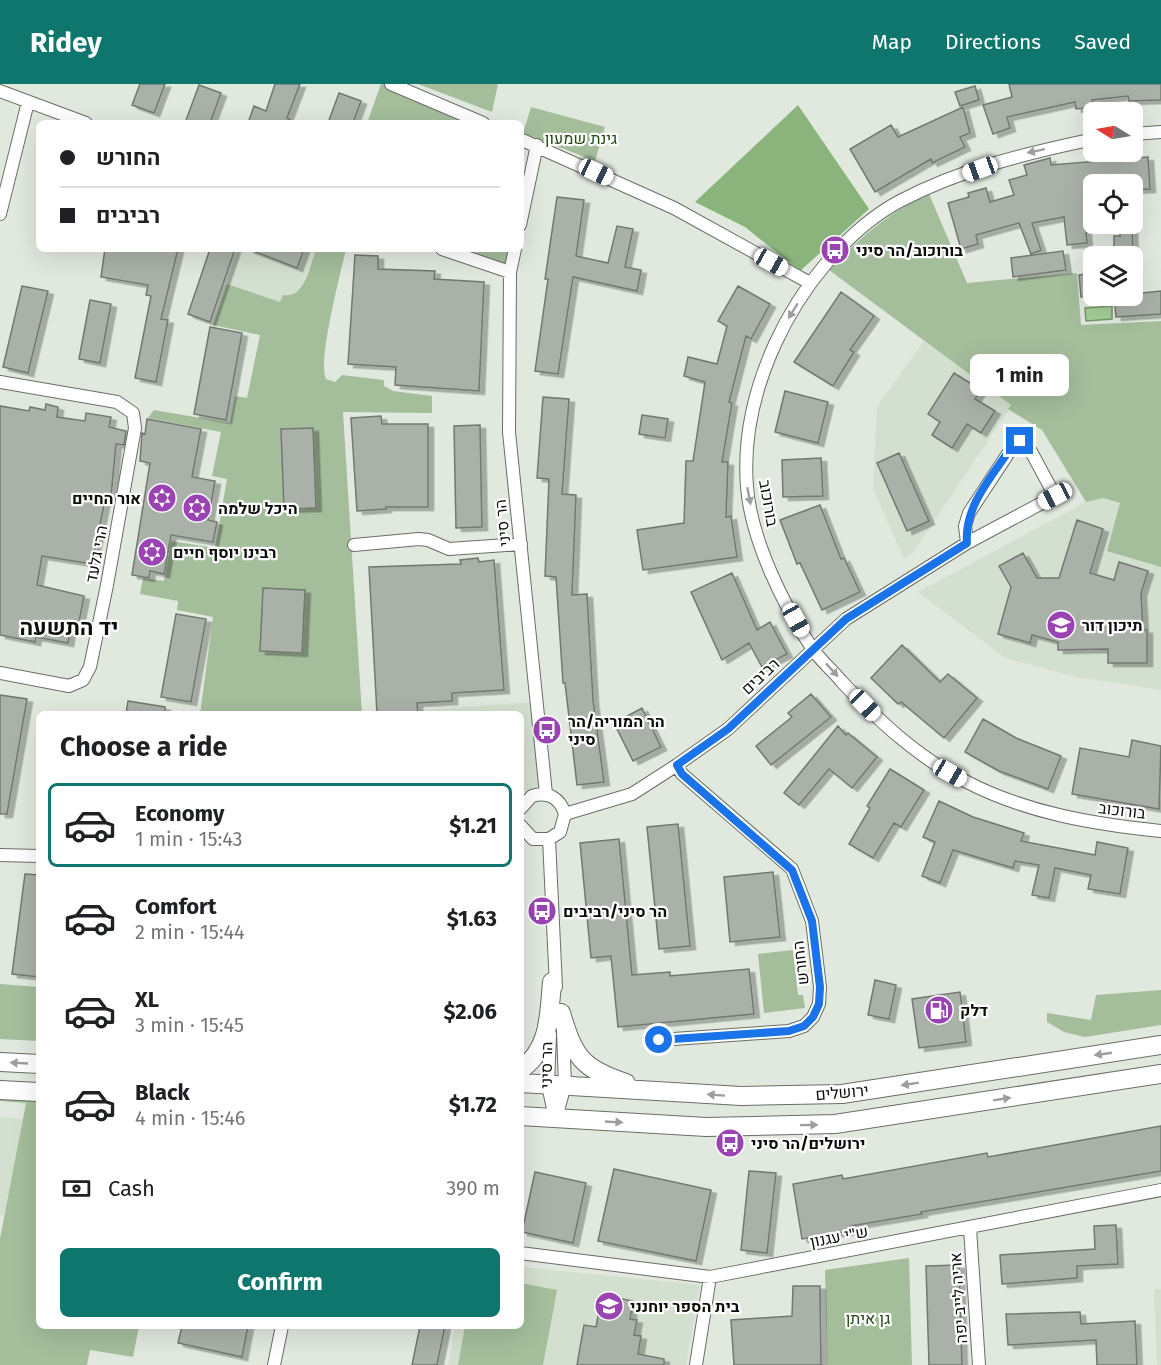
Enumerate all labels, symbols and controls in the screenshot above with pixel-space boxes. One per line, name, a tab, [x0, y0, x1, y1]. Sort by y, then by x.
text: Ridey	[30, 26, 102, 59]
text: Map	[872, 29, 912, 55]
text: Directions	[945, 29, 1041, 55]
text: Saved	[1074, 29, 1131, 55]
north arrow	[1083, 102, 1143, 162]
map controls	[1083, 102, 1143, 306]
park label: גינת שמעון	[545, 129, 617, 148]
text: החורש	[96, 144, 160, 171]
one-way arrow	[1027, 147, 1046, 156]
car	[960, 154, 1000, 184]
car	[576, 156, 616, 188]
button: locate	[1083, 174, 1143, 234]
text: רביבים	[96, 202, 160, 229]
bus stop icon: בורוכוב/הר סיני	[819, 234, 851, 266]
place label: בורוכוב/הר סיני	[856, 241, 963, 260]
car	[751, 245, 791, 279]
button: layers	[1083, 246, 1143, 306]
one-way arrow	[788, 303, 799, 319]
callout: 1 min	[970, 354, 1070, 396]
text: 1 min	[995, 363, 1044, 387]
route end	[1006, 427, 1033, 454]
street label: בורוכוב	[755, 478, 782, 529]
car	[1035, 480, 1075, 512]
synagogue icon: אור החיים	[146, 482, 178, 514]
one-way arrow	[745, 487, 754, 506]
place label: אור החיים	[72, 489, 141, 508]
synagogue icon: היכל שלמה	[181, 492, 213, 524]
place label: היכל שלמה	[218, 499, 298, 518]
street label: הר סיני	[491, 499, 514, 547]
street label: הרי גלעד	[82, 524, 111, 585]
synagogue icon: רבינו יוסף חיים	[136, 536, 168, 568]
place label: רבינו יוסף חיים	[173, 543, 276, 562]
car	[779, 600, 813, 640]
school or university icon: תיכון דור	[1045, 609, 1077, 641]
district label: יד התשעה	[19, 614, 119, 641]
place label: תיכון דור	[1082, 616, 1143, 635]
street label: רביבים	[738, 654, 783, 698]
one-way arrow	[824, 662, 838, 676]
car	[846, 686, 884, 724]
place label: הר המוריה/הר סיני	[568, 712, 665, 749]
bus stop icon: הר המוריה/הר סיני	[531, 714, 563, 746]
text: Choose a ride	[60, 731, 227, 763]
car	[930, 756, 970, 790]
icon: car	[63, 798, 117, 852]
street label: בורוכוב	[1097, 798, 1147, 823]
text: Economy	[135, 800, 224, 827]
text: $1.21	[449, 812, 497, 839]
text: 1 min · 15:43	[135, 827, 243, 851]
icon: car	[63, 891, 117, 945]
text: Comfort	[135, 893, 216, 920]
bus stop icon: הר סיני/רביבים	[526, 895, 558, 927]
place label: הר סיני/רביבים	[563, 902, 667, 921]
text: $1.63	[447, 905, 497, 932]
text: 2 min · 15:44	[135, 920, 245, 944]
street label: החורש	[788, 940, 813, 986]
icon: car	[63, 984, 117, 1038]
text: XL	[135, 986, 159, 1013]
fuel station icon: דלק	[923, 994, 955, 1026]
text: $2.06	[444, 998, 497, 1025]
place label: דלק	[960, 1001, 988, 1020]
text: 3 min · 15:45	[135, 1013, 244, 1037]
route start	[645, 1026, 672, 1053]
street label: הר סיני	[537, 1041, 556, 1089]
one-way arrow	[1094, 1049, 1113, 1058]
one-way arrow	[10, 1059, 29, 1068]
icon: car	[63, 1077, 117, 1131]
text: Black	[135, 1079, 190, 1106]
one-way arrow	[901, 1079, 920, 1088]
street label: ירושלים	[815, 1081, 869, 1104]
one-way arrow	[707, 1090, 726, 1100]
text: $1.72	[449, 1091, 497, 1118]
one-way arrow	[993, 1094, 1012, 1103]
text: 4 min · 15:46	[135, 1106, 246, 1130]
one-way arrow	[605, 1117, 624, 1126]
one-way arrow	[799, 1120, 818, 1129]
bus stop icon: ירושלים/הר סיני	[714, 1127, 746, 1159]
place label: ירושלים/הר סיני	[751, 1134, 865, 1153]
icon: cash	[60, 1172, 93, 1205]
text: Cash	[108, 1175, 155, 1202]
text: 390 m	[446, 1176, 500, 1200]
street label: ש"י עגנון	[808, 1222, 870, 1251]
button: Confirm	[60, 1248, 500, 1317]
street label: אריה לייב יפה	[946, 1252, 971, 1344]
school or university icon: בית הספר יוחנני	[593, 1290, 625, 1322]
place label: בית הספר יוחנני	[630, 1297, 740, 1316]
park label: גן איתן	[846, 1309, 890, 1328]

